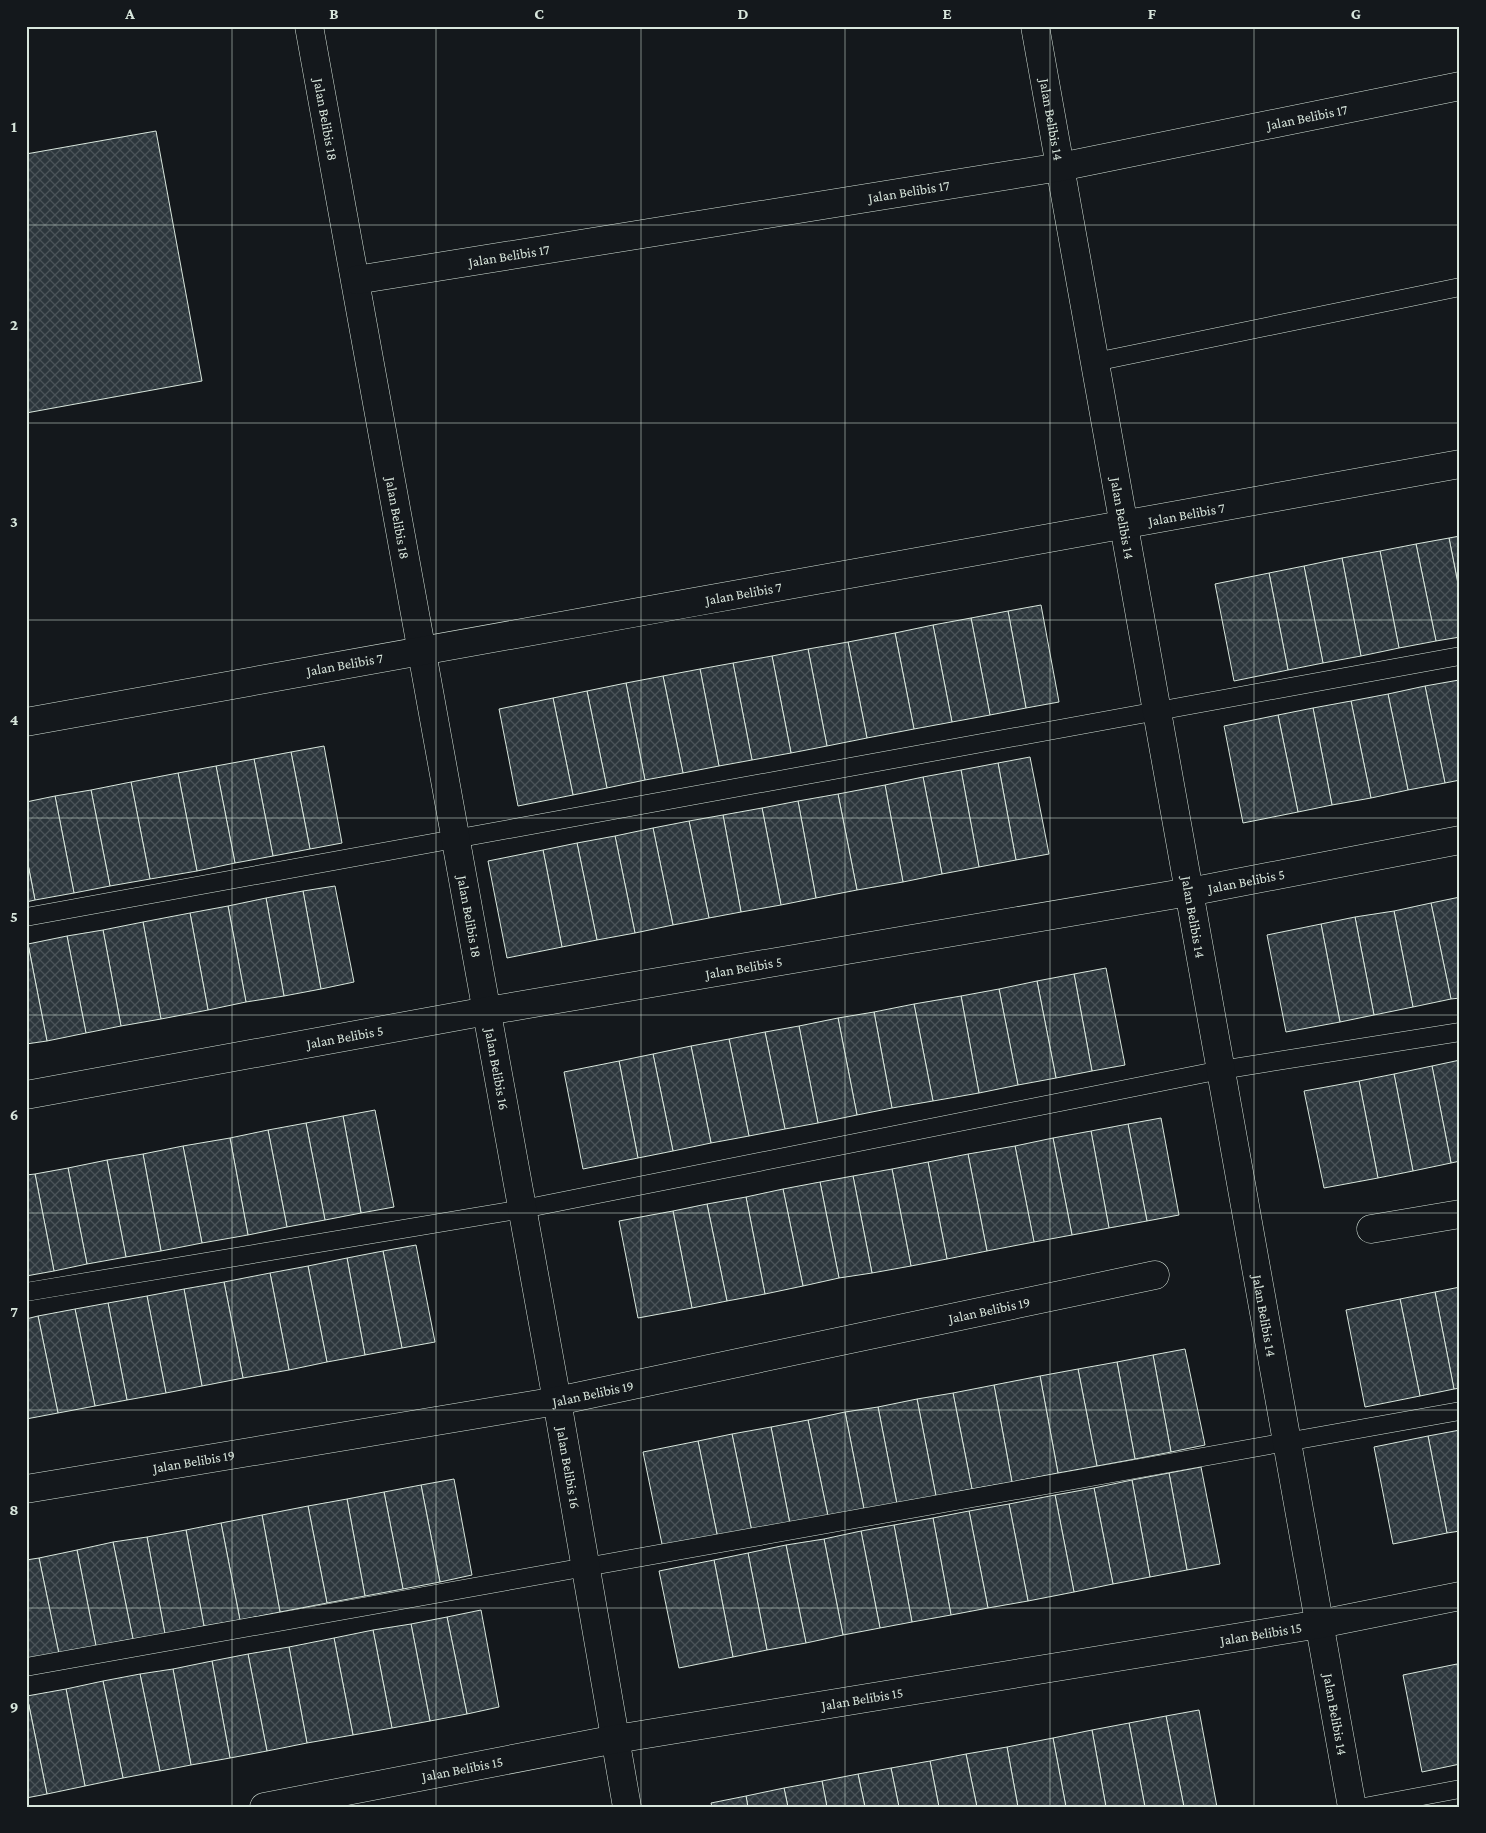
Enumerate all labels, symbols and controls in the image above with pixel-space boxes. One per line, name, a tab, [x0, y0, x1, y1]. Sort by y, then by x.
text: A	[124, 5, 135, 22]
text: B	[329, 5, 339, 22]
text: C	[534, 5, 544, 22]
text: D	[737, 5, 749, 22]
text: E	[942, 5, 952, 22]
text: F	[1148, 5, 1157, 22]
text: G	[1351, 5, 1361, 22]
street label: Jalan Belibis 18	[310, 75, 341, 162]
street label: Jalan Belibis 14	[1036, 75, 1067, 162]
street label: Jalan Belibis 17	[1263, 101, 1349, 133]
text: 1	[11, 118, 17, 135]
street label: Jalan Belibis 17	[865, 177, 951, 206]
street label: Jalan Belibis 17	[465, 241, 551, 270]
text: 2	[10, 316, 18, 333]
street label: Jalan Belibis 18	[382, 474, 413, 560]
street label: Jalan Belibis 14	[1107, 474, 1138, 560]
street label: Jalan Belibis 7	[1145, 499, 1227, 529]
text: 3	[10, 513, 18, 530]
street label: Jalan Belibis 7	[702, 579, 784, 608]
street label: Jalan Belibis 7	[303, 649, 385, 679]
text: 4	[10, 711, 19, 728]
street label: Jalan Belibis 5	[1205, 866, 1286, 897]
street label: Jalan Belibis 18	[454, 872, 485, 959]
street label: Jalan Belibis 14	[1178, 873, 1209, 959]
text: 5	[10, 908, 18, 925]
street label: Jalan Belibis 5	[702, 953, 783, 982]
street label: Jalan Belibis 5	[303, 1022, 384, 1052]
street label: Jalan Belibis 16	[482, 1025, 512, 1111]
text: 6	[10, 1106, 18, 1123]
street label: Jalan Belibis 14	[1249, 1272, 1280, 1358]
street label: Jalan Belibis 19	[945, 1294, 1031, 1327]
text: 7	[10, 1303, 18, 1320]
street label: Jalan Belibis 19	[549, 1377, 635, 1410]
street label: Jalan Belibis 16	[553, 1424, 583, 1510]
street label: Jalan Belibis 19	[150, 1447, 236, 1476]
text: 8	[9, 1501, 19, 1518]
street label: Jalan Belibis 15	[1217, 1619, 1303, 1649]
street label: Jalan Belibis 14	[1320, 1670, 1351, 1757]
street label: Jalan Belibis 15	[818, 1684, 904, 1714]
text: 9	[10, 1698, 18, 1715]
street label: Jalan Belibis 15	[418, 1753, 504, 1785]

